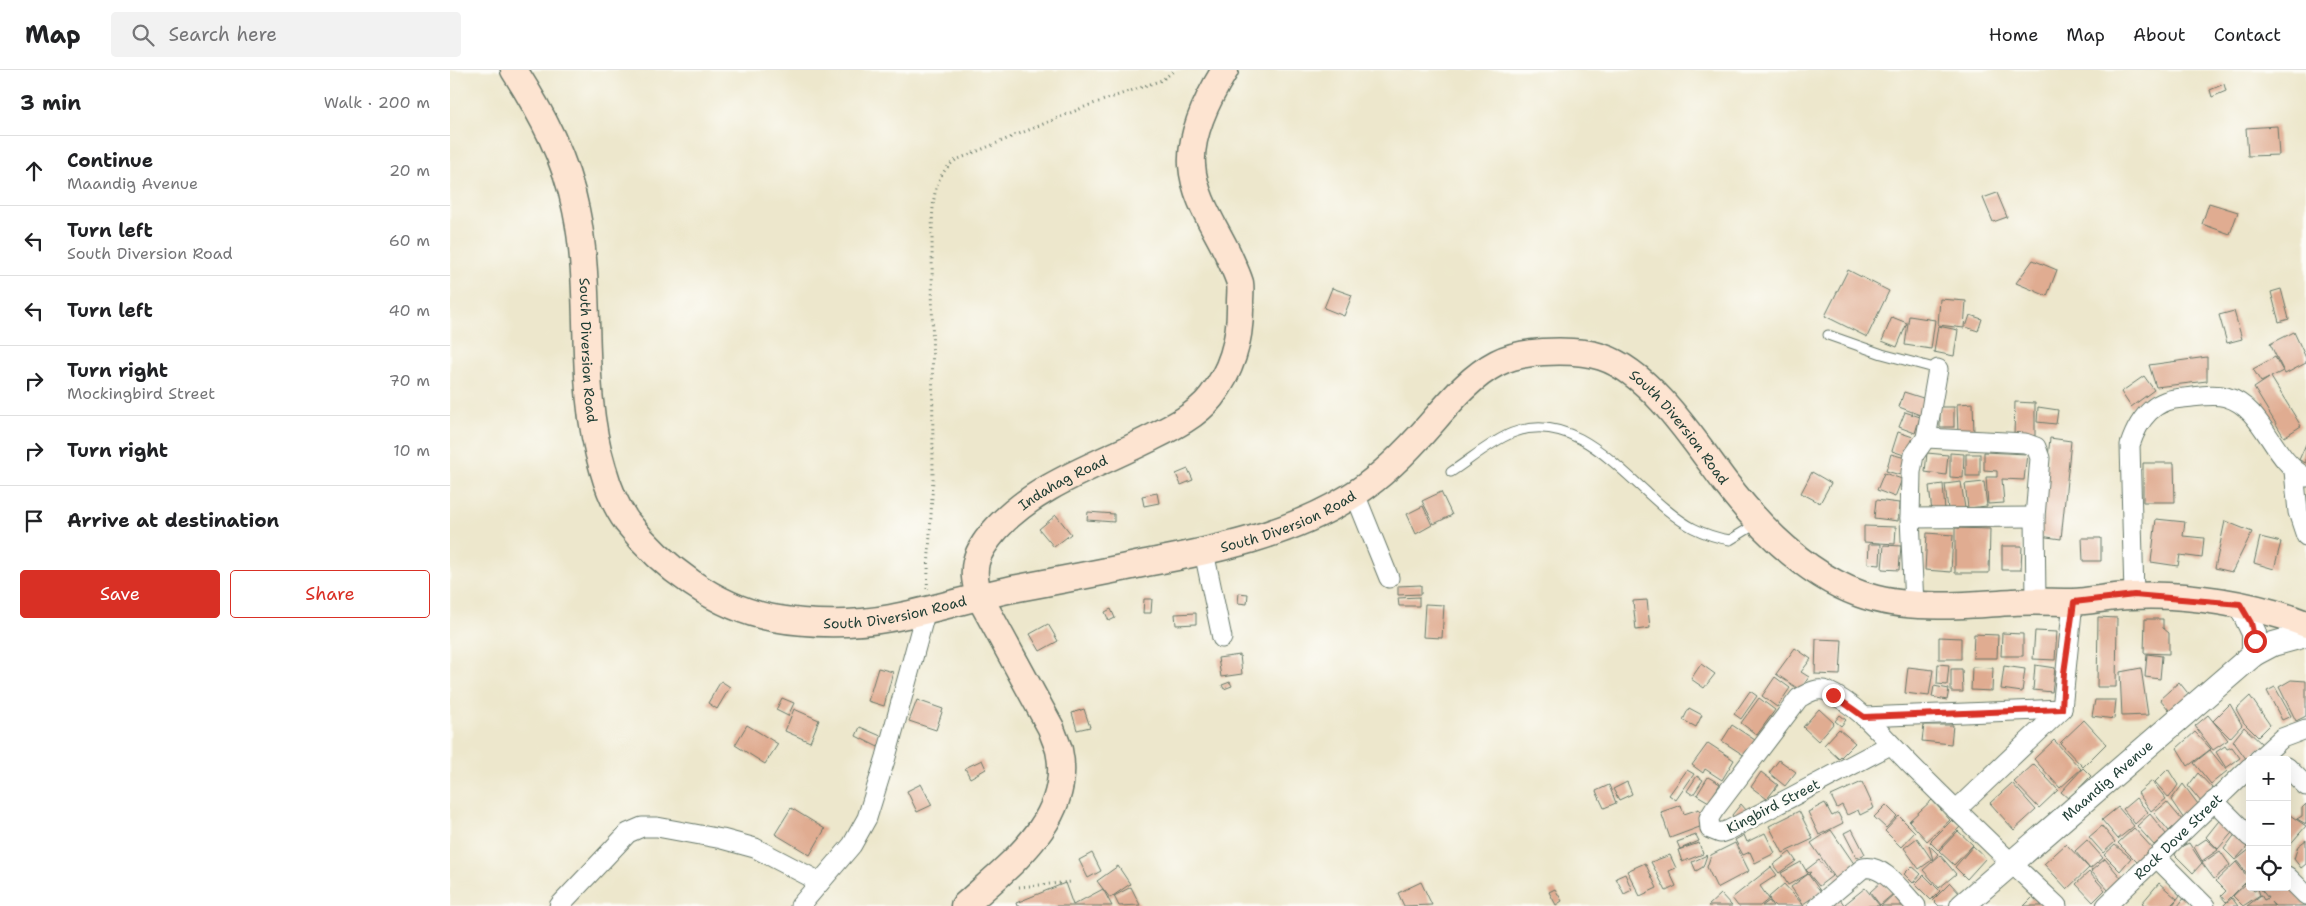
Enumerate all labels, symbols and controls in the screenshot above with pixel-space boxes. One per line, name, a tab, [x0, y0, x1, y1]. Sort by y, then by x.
search box	[111, 12, 461, 57]
text: Map	[25, 19, 81, 51]
icon: search	[129, 21, 157, 49]
text: Search here	[169, 22, 277, 47]
text: Home	[1989, 23, 2038, 47]
text: Map	[2066, 23, 2105, 47]
text: About	[2133, 23, 2186, 47]
text: Contact	[2214, 23, 2281, 47]
text: 3 min	[20, 89, 81, 117]
text: Walk · 200 m	[324, 92, 430, 113]
text: Continue	[67, 148, 153, 173]
icon: ahead	[20, 157, 48, 185]
text: 20 m	[389, 160, 430, 181]
text: Maandig Avenue	[67, 173, 198, 194]
text: Turn left	[67, 218, 153, 243]
icon: left	[20, 227, 48, 255]
text: 60 m	[389, 230, 430, 251]
text: South Diversion Road	[67, 243, 233, 264]
street label: South Diversion Road	[575, 277, 602, 424]
icon: left	[20, 297, 48, 325]
text: Turn left	[67, 298, 153, 323]
text: 40 m	[388, 300, 430, 321]
text: Turn right	[67, 358, 168, 383]
street label: South Diversion Road	[1626, 366, 1733, 488]
icon: right	[20, 367, 48, 395]
text: 70 m	[389, 370, 430, 391]
text: Mockingbird Street	[67, 383, 215, 404]
icon: right	[20, 437, 48, 465]
text: Turn right	[67, 438, 168, 463]
text: 10 m	[393, 440, 430, 461]
street label: Indahag Road	[1015, 451, 1110, 514]
street label: South Diversion Road	[1218, 486, 1359, 556]
icon: arrive	[20, 507, 48, 535]
text: Arrive at destination	[67, 508, 279, 533]
button: Save	[20, 570, 220, 618]
button: Share	[230, 570, 430, 618]
street label: South Diversion Road	[823, 591, 968, 632]
route start	[2244, 630, 2267, 653]
route end	[1822, 684, 1845, 707]
street label: Maandig Avenue	[2058, 736, 2157, 825]
map controls	[2246, 756, 2291, 891]
button: +	[2246, 756, 2291, 801]
street label: Kingbird Street	[1723, 775, 1823, 837]
street label: Rock Dove Street	[2130, 790, 2226, 883]
button: −	[2246, 801, 2291, 846]
button: locate	[2246, 846, 2291, 891]

